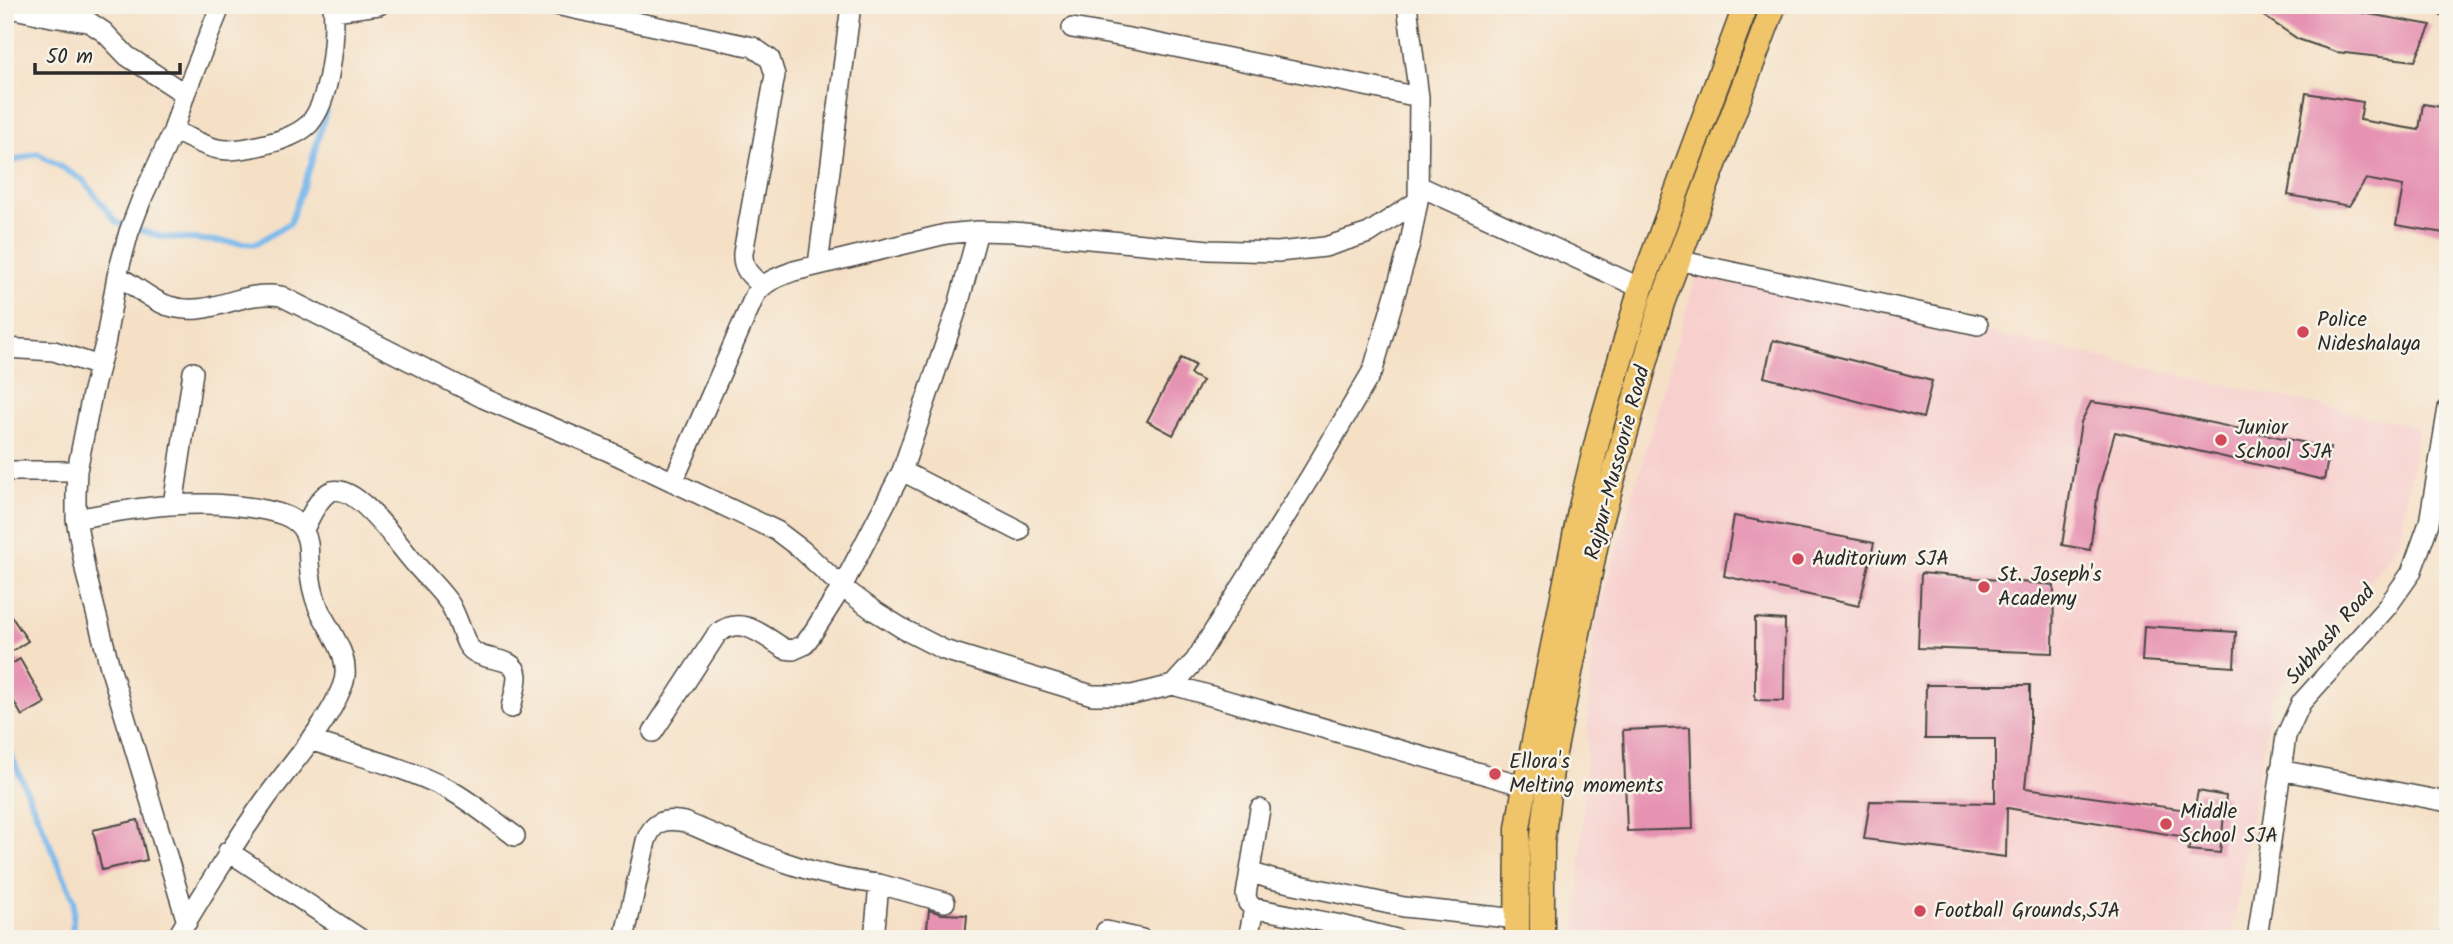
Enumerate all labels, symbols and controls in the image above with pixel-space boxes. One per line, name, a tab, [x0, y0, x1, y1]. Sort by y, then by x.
scale bar	[35, 32, 180, 76]
text: 50 m	[46, 41, 93, 74]
place label: Police Nideshalaya	[2317, 304, 2421, 361]
marker: Police Nideshalaya	[2295, 324, 2311, 340]
street label: Rajpur-Mussoorie Road	[1576, 362, 1660, 564]
place label: Junior School SJA	[2235, 412, 2333, 469]
marker: Junior School SJA	[2213, 432, 2229, 448]
place label: Auditorium SJA	[1812, 543, 1949, 576]
marker: Auditorium SJA	[1790, 551, 1806, 567]
place label: St. Joseph's Academy	[1998, 559, 2102, 616]
street label: Subhash Road	[2278, 577, 2385, 693]
marker: St. Joseph's Academy	[1976, 579, 1992, 595]
place label: Ellora's Melting moments	[1509, 746, 1664, 803]
marker: Ellora's Melting moments	[1487, 766, 1503, 782]
place label: Middle School SJA	[2180, 796, 2278, 853]
marker: Middle School SJA	[2158, 816, 2174, 832]
place label: Football Grounds,SJA	[1934, 895, 2120, 928]
marker: Football Grounds,SJA	[1912, 903, 1928, 919]

